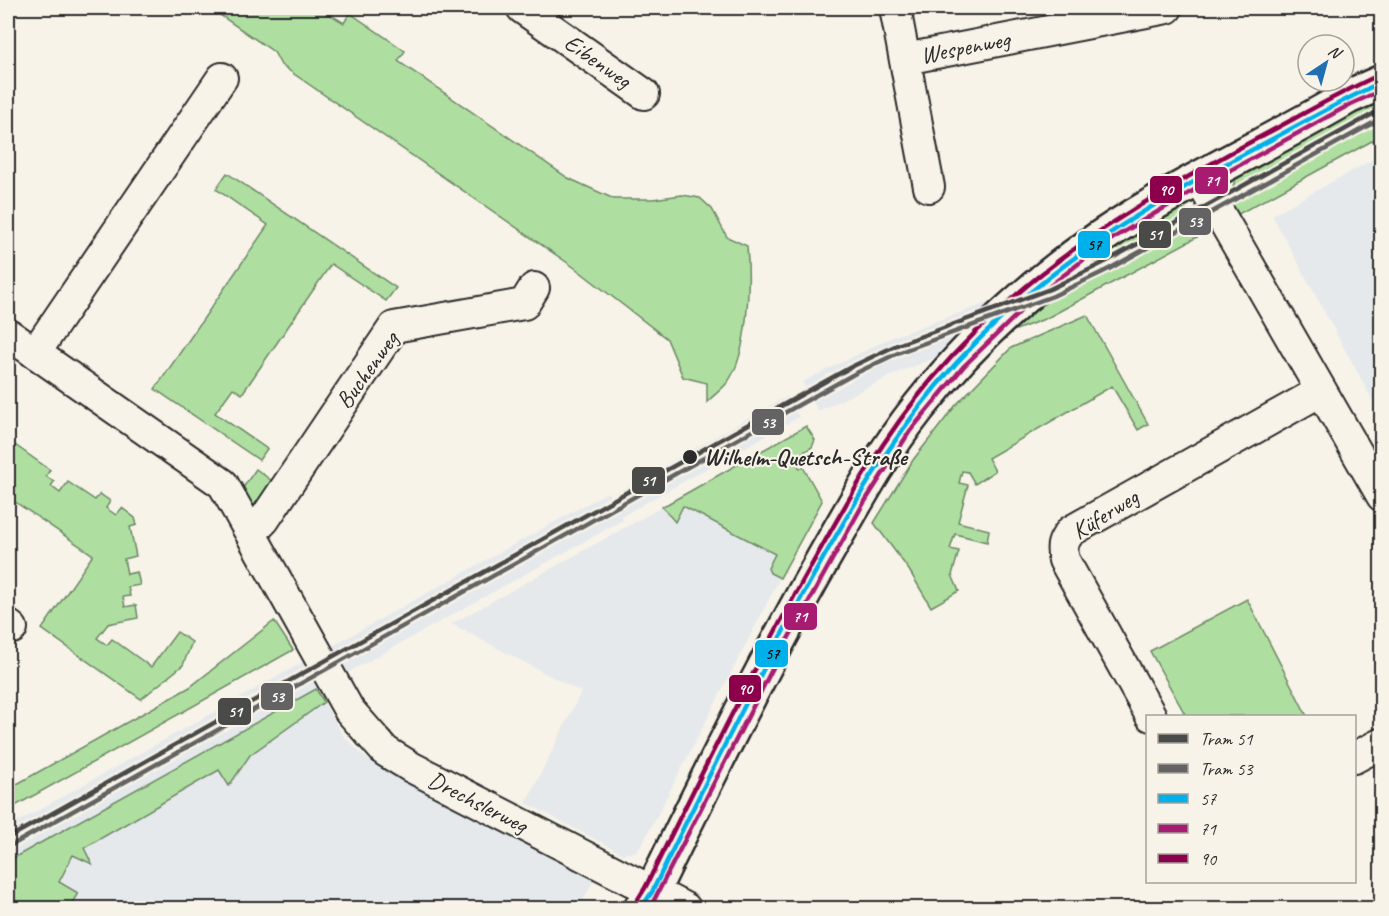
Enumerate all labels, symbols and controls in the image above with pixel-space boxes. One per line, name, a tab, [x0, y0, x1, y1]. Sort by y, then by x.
street label: Wespenweg	[918, 23, 1014, 70]
street label: Eibenweg	[559, 27, 639, 96]
north arrow	[1296, 33, 1356, 93]
text: N	[1324, 41, 1347, 64]
line badge: 71	[1194, 166, 1229, 195]
text: 71	[1205, 171, 1221, 191]
line badge: 90	[1149, 175, 1183, 204]
text: 90	[1159, 180, 1175, 200]
line badge: 53	[1178, 207, 1212, 236]
text: 53	[1188, 212, 1204, 232]
line badge: 51	[1138, 220, 1172, 249]
text: 51	[1148, 225, 1164, 245]
line badge: 57	[1077, 230, 1111, 259]
text: 57	[1087, 235, 1103, 255]
street label: Buchenweg	[329, 324, 406, 414]
line badge: 53	[751, 408, 785, 436]
text: 53	[761, 413, 777, 433]
place label: Wilhelm-Quetsch-Straße	[704, 442, 908, 472]
marker: Wilhelm-Quetsch-Straße	[681, 448, 699, 466]
line badge: 51	[631, 466, 666, 495]
text: 51	[641, 471, 657, 491]
street label: Küferweg	[1066, 481, 1145, 546]
line badge: 71	[783, 602, 818, 631]
text: 71	[793, 607, 809, 627]
line badge: 57	[754, 639, 789, 668]
text: 57	[765, 644, 781, 664]
line badge: 90	[728, 674, 762, 703]
text: 90	[738, 679, 754, 699]
line badge: 53	[260, 682, 294, 711]
text: 53	[270, 687, 286, 707]
line badge: 51	[217, 697, 252, 726]
text: 51	[228, 702, 244, 722]
legend	[1146, 715, 1356, 883]
text: Tram 51	[1200, 728, 1254, 750]
text: Tram 53	[1200, 758, 1255, 780]
street label: Drechslerweg	[423, 764, 535, 841]
text: 57	[1200, 788, 1217, 810]
text: 71	[1200, 818, 1217, 840]
text: 90	[1200, 848, 1218, 870]

